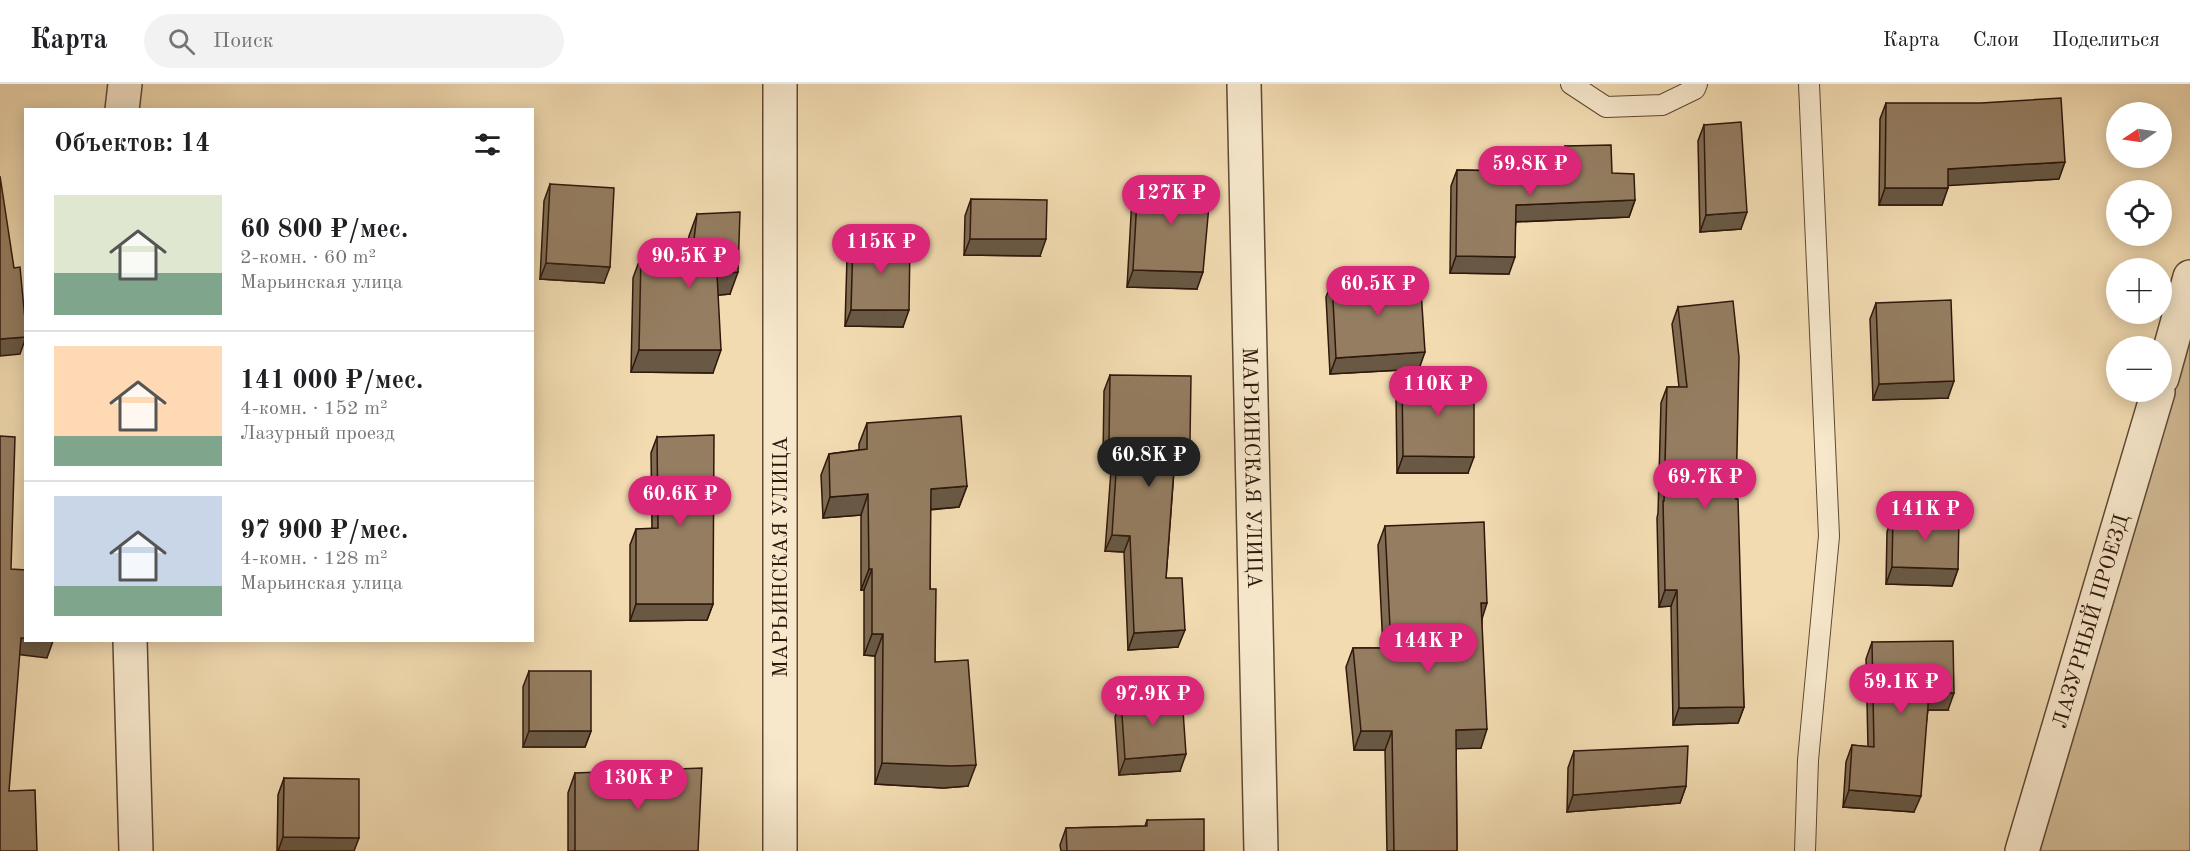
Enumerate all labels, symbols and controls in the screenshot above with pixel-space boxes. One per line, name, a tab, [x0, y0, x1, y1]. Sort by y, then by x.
search box	[144, 14, 564, 68]
icon: search	[165, 25, 198, 58]
text: Карта	[30, 27, 108, 55]
text: Поиск	[213, 30, 274, 52]
text: Карта	[1883, 30, 1940, 51]
text: Слои	[1973, 30, 2019, 51]
text: Поделиться	[2052, 30, 2160, 51]
north arrow	[2106, 102, 2172, 168]
map controls	[2106, 102, 2172, 402]
icon: filters	[471, 128, 504, 161]
text: Объектов: 14	[54, 131, 210, 157]
pin: 59.8K ₽	[1475, 146, 1585, 197]
text: 59.8K ₽	[1492, 155, 1568, 175]
pin: 127K ₽	[1122, 175, 1220, 226]
button: locate	[2106, 180, 2172, 246]
text: 127K ₽	[1136, 184, 1206, 204]
text: 60 800 ₽/мес.	[240, 217, 408, 243]
icon: home	[102, 219, 174, 291]
pin: 115K ₽	[832, 224, 930, 275]
text: 115K ₽	[846, 233, 916, 253]
pin: 90.5K ₽	[634, 238, 744, 289]
text: 90.5K ₽	[651, 247, 727, 267]
text: 2-комн. · 60 m²	[240, 248, 376, 268]
button: +	[2106, 258, 2172, 324]
pin: 60.5K ₽	[1323, 266, 1433, 317]
text: Марьинская улица	[240, 273, 403, 293]
text: 60.5K ₽	[1340, 275, 1416, 295]
button: −	[2106, 336, 2172, 402]
street label: МАРЬИНСКАЯ УЛИЦА	[1238, 347, 1264, 589]
pin: 110K ₽	[1389, 366, 1487, 417]
text: 141 000 ₽/мес.	[240, 368, 423, 394]
icon: home	[102, 370, 174, 442]
text: 110K ₽	[1403, 375, 1473, 395]
text: 4-комн. · 152 m²	[240, 399, 388, 419]
text: Лазурный проезд	[240, 424, 395, 444]
street label: МАРЬИНСКАЯ УЛИЦА	[771, 436, 792, 678]
pin: 60.8K ₽	[1094, 437, 1204, 488]
text: 60.8K ₽	[1111, 446, 1187, 466]
pin: 69.7K ₽	[1650, 459, 1760, 510]
text: 69.7K ₽	[1667, 468, 1743, 488]
pin: 60.6K ₽	[625, 476, 735, 527]
text: 60.6K ₽	[642, 485, 718, 505]
pin: 141K ₽	[1876, 491, 1974, 542]
text: 141K ₽	[1890, 500, 1960, 520]
street label: ЛАЗУРНЫЙ ПРОЕЗД	[2050, 512, 2133, 731]
text: 97 900 ₽/мес.	[240, 518, 408, 544]
icon: home	[102, 520, 174, 592]
text: 4-комн. · 128 m²	[240, 549, 388, 569]
text: Марьинская улица	[240, 574, 403, 594]
pin: 144K ₽	[1379, 623, 1477, 674]
text: 144K ₽	[1393, 632, 1463, 652]
pin: 59.1K ₽	[1846, 664, 1956, 715]
text: 59.1K ₽	[1863, 673, 1939, 693]
pin: 97.9K ₽	[1098, 676, 1208, 727]
text: 97.9K ₽	[1115, 685, 1191, 705]
pin: 130K ₽	[589, 760, 687, 811]
text: 130K ₽	[603, 769, 673, 789]

